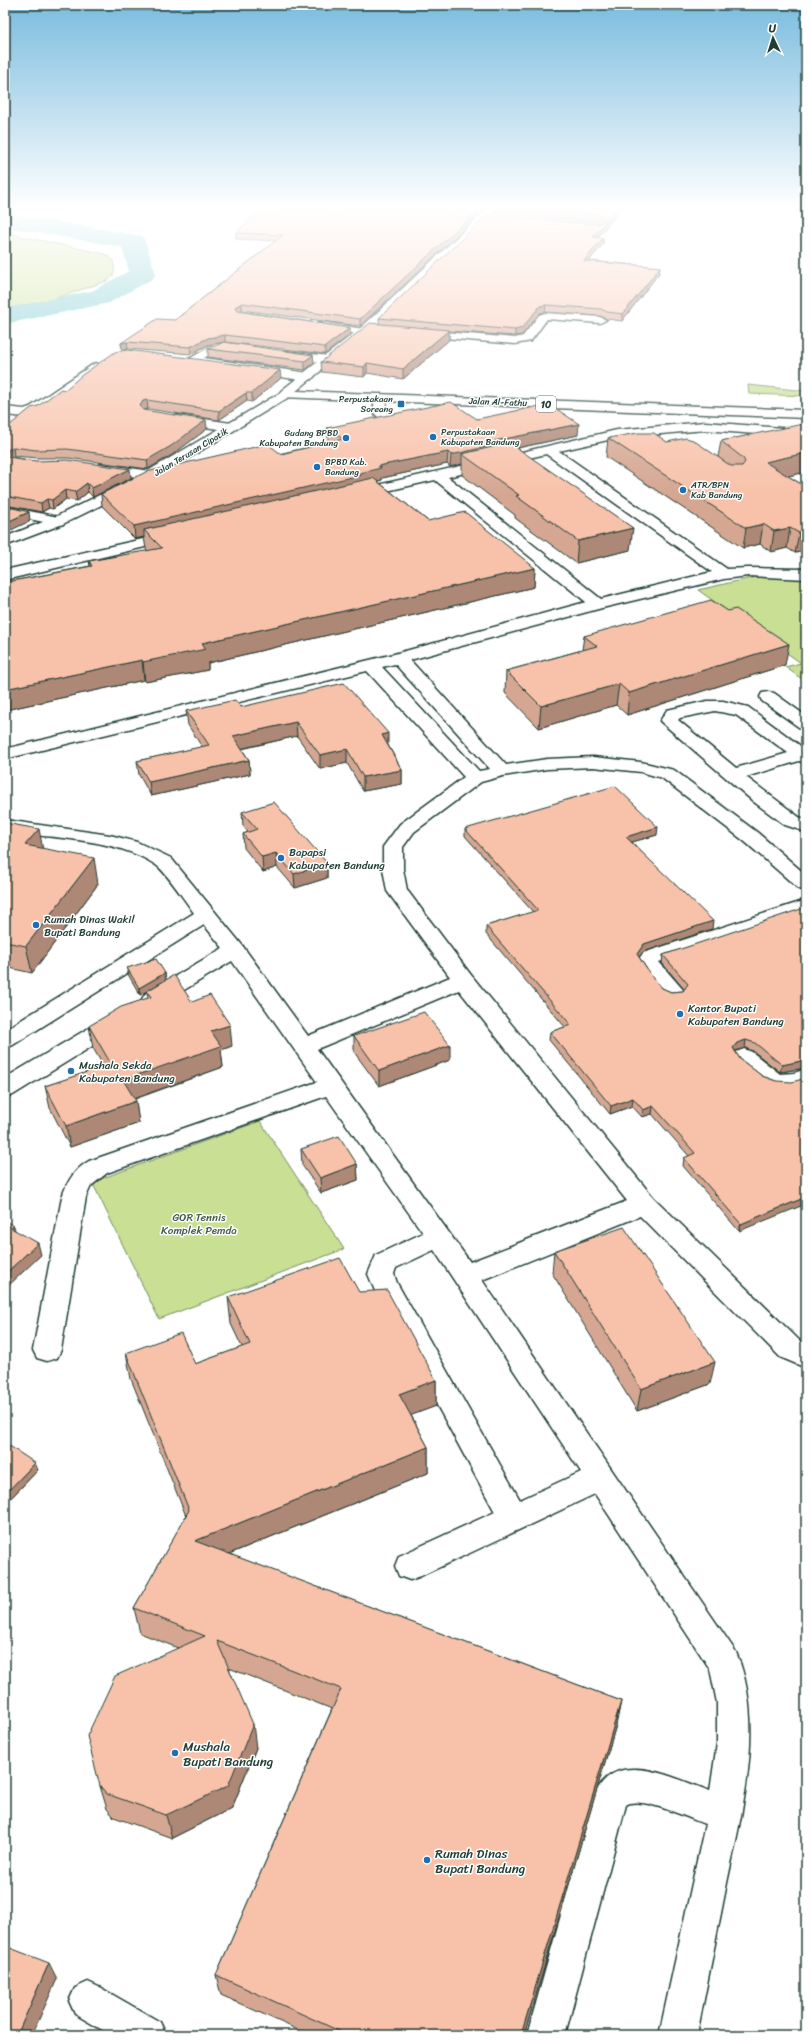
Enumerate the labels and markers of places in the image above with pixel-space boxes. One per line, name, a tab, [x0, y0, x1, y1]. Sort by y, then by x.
place label: Perpustakaan Soreang	[339, 391, 393, 417]
marker: Perpustakaan Soreang	[396, 399, 406, 409]
place label: Perpustakaan Kabupaten Bandung	[441, 424, 520, 450]
place label: Gudang BPBD Kabupaten Bandung	[260, 425, 339, 451]
marker: Perpustakaan Kabupaten Bandung	[428, 432, 438, 442]
marker: Gudang BPBD Kabupaten Bandung	[341, 433, 351, 443]
place label: BPBD Kab. Bandung	[325, 454, 367, 480]
marker: BPBD Kab. Bandung	[312, 462, 322, 472]
place label: ATR/BPN Kab Bandung	[690, 477, 743, 503]
marker: ATR/BPN Kab Bandung	[678, 485, 688, 495]
place label: Bapapsi Kabupaten Bandung	[289, 843, 385, 875]
marker: Bapapsi Kabupaten Bandung	[276, 853, 286, 863]
place label: Rumah Dinas Wakil Bupati Bandung	[44, 910, 135, 942]
marker: Rumah Dinas Wakil Bupati Bandung	[31, 920, 41, 930]
place label: Kantor Bupati Kabupaten Bandung	[688, 999, 784, 1031]
marker: Kantor Bupati Kabupaten Bandung	[675, 1009, 685, 1019]
place label: Mushala Sekda Kabupaten Bandung	[79, 1056, 175, 1088]
marker: Mushala Sekda Kabupaten Bandung	[66, 1066, 76, 1076]
place label: Mushala Bupati Bandung	[183, 1735, 274, 1773]
marker: Mushala Bupati Bandung	[170, 1748, 180, 1758]
place label: Rumah Dinas Bupati Bandung	[435, 1842, 526, 1880]
marker: Rumah Dinas Bupati Bandung	[422, 1855, 432, 1865]

